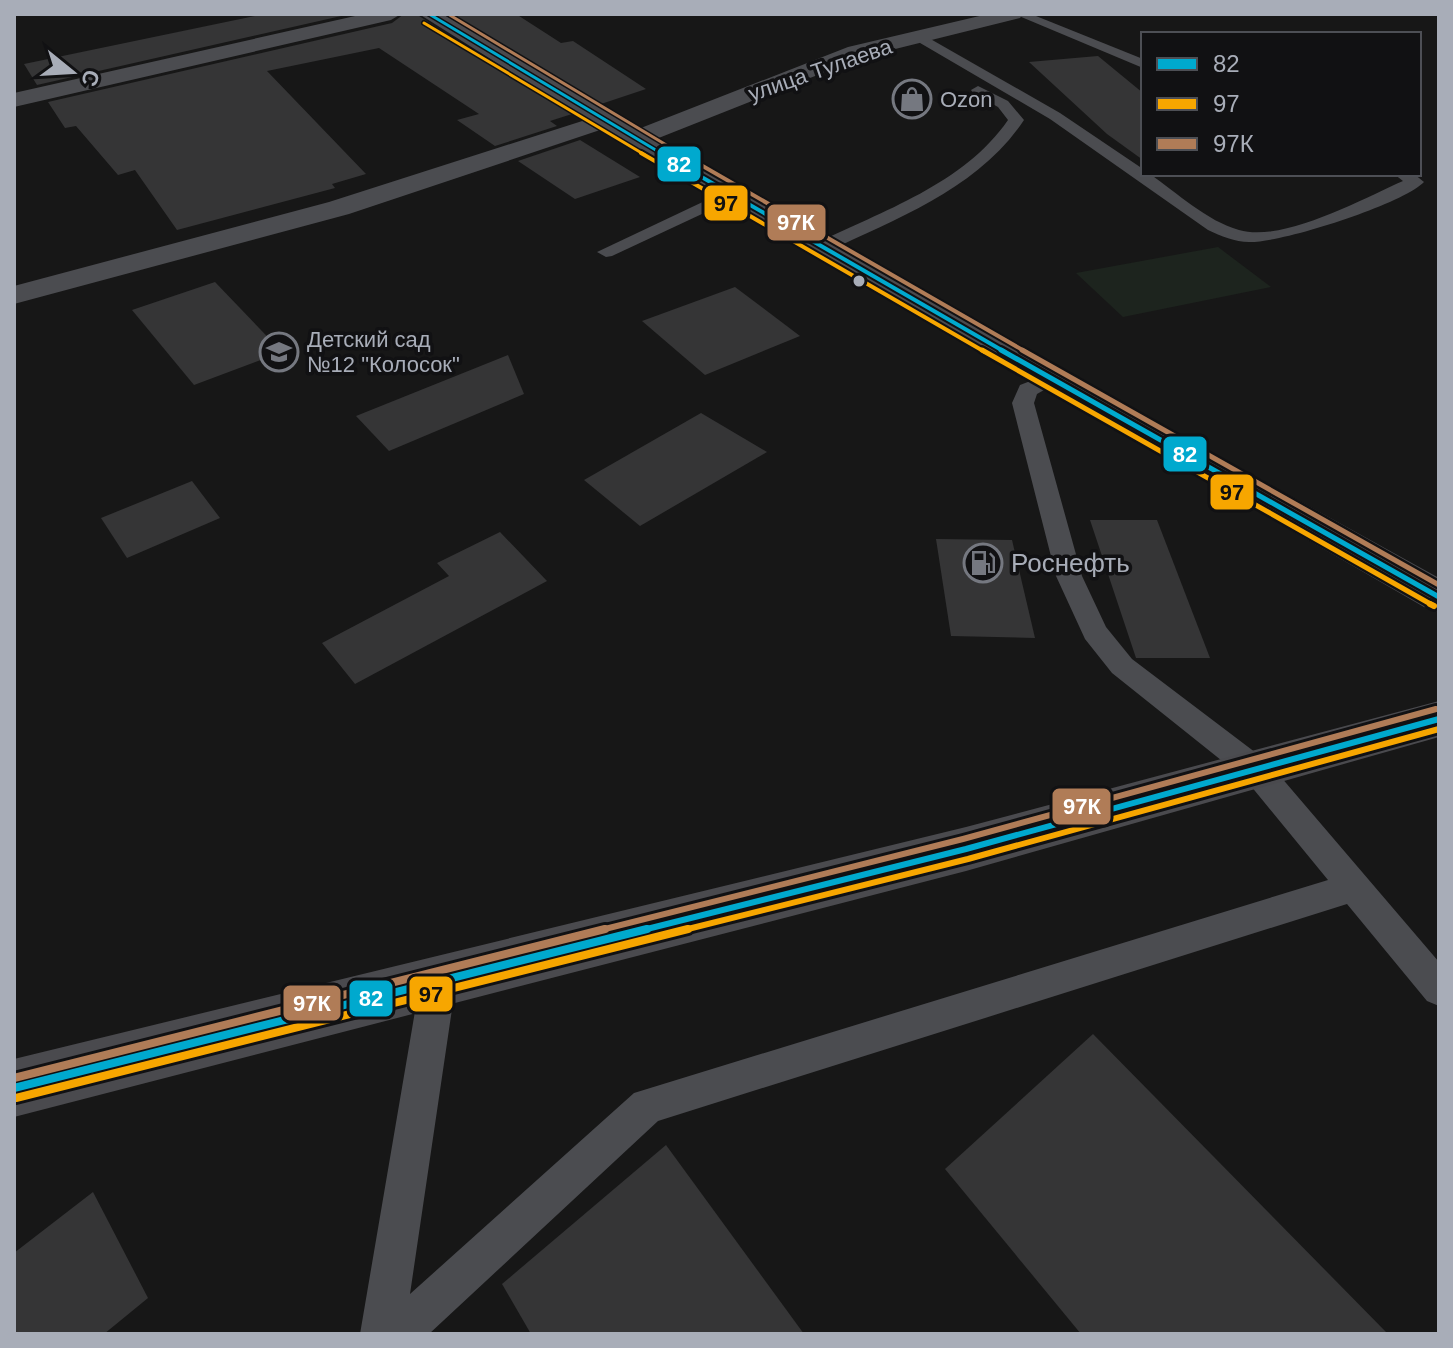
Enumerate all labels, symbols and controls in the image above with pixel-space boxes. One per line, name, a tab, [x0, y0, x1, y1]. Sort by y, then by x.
north arrow	[32, 32, 112, 112]
legend	[1141, 32, 1421, 176]
street label: улица Тулаева	[745, 33, 896, 106]
text: 82	[1213, 50, 1240, 77]
text: С	[76, 67, 105, 90]
shop icon: Ozon	[891, 78, 933, 120]
place label: Ozon	[940, 87, 993, 112]
text: 97	[1213, 90, 1240, 117]
text: 97К	[1213, 130, 1254, 157]
line badge: 82	[656, 145, 702, 183]
text: 82	[667, 152, 691, 177]
line badge: 97	[703, 184, 749, 222]
text: 97	[714, 191, 738, 216]
line badge: 97К	[766, 203, 827, 242]
text: 97К	[777, 210, 816, 235]
unlabelled marker	[851, 273, 867, 289]
place label: Детский сад №12 "Колосок"	[307, 327, 460, 377]
school or university icon: Детский сад №12 "Колосок"	[258, 331, 300, 373]
line badge: 82	[1162, 435, 1208, 473]
text: 82	[1173, 442, 1197, 467]
line badge: 97	[1209, 473, 1255, 511]
text: 97	[1220, 480, 1244, 505]
fuel station icon: Роснефть	[962, 542, 1004, 584]
place label: Роснефть	[1011, 548, 1130, 578]
line badge: 97К	[1051, 787, 1112, 826]
text: 97К	[1063, 794, 1102, 819]
line badge: 97	[408, 975, 454, 1013]
line badge: 82	[348, 979, 394, 1018]
text: 97	[419, 982, 443, 1007]
line badge: 97К	[282, 984, 342, 1022]
text: 82	[359, 986, 383, 1011]
text: 97К	[293, 991, 332, 1016]

